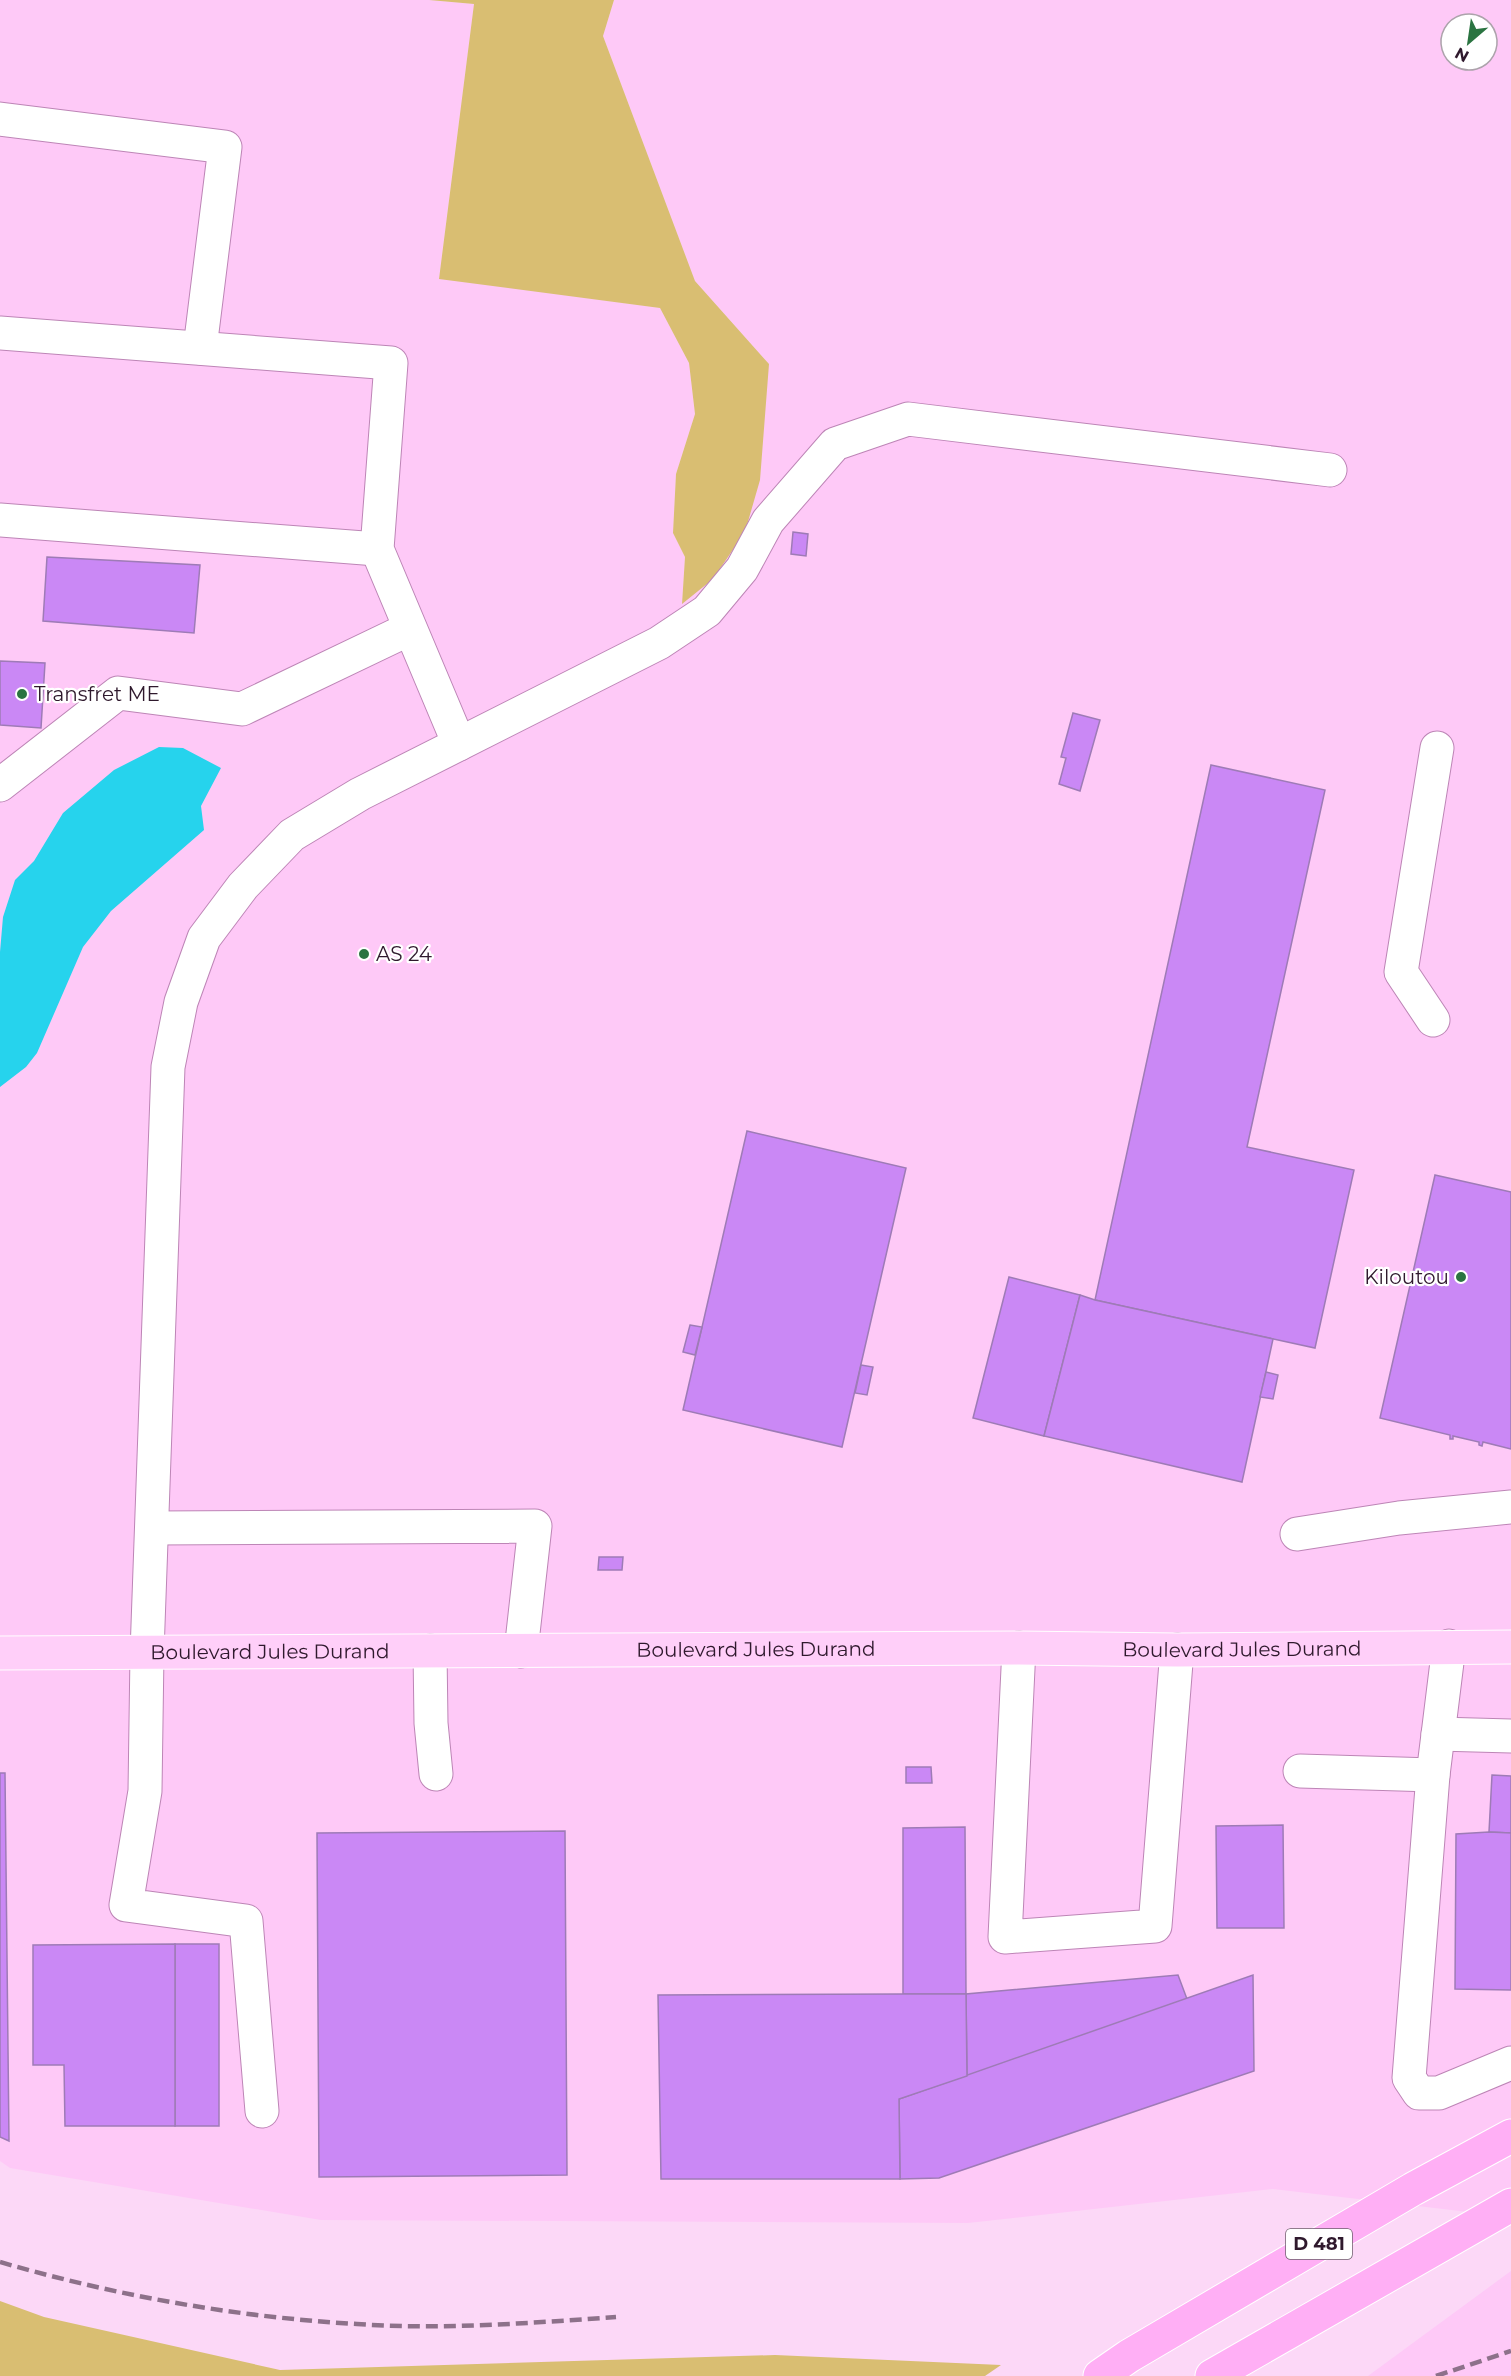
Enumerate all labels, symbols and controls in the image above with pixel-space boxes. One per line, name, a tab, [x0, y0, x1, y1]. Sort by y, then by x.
north arrow	[1439, 12, 1499, 72]
text: N	[1452, 43, 1472, 66]
place label: Transfret ME	[34, 682, 160, 706]
marker: Transfret ME	[15, 687, 29, 701]
place label: AS 24	[376, 942, 432, 966]
marker: AS 24	[357, 947, 371, 961]
place label: Kiloutou	[1364, 1265, 1449, 1289]
marker: Kiloutou	[1454, 1270, 1468, 1284]
street label: Boulevard Jules Durand	[1122, 1636, 1362, 1662]
street label: Boulevard Jules Durand	[636, 1637, 876, 1662]
street label: Boulevard Jules Durand	[150, 1639, 390, 1664]
road number: D 481	[1286, 2229, 1352, 2259]

